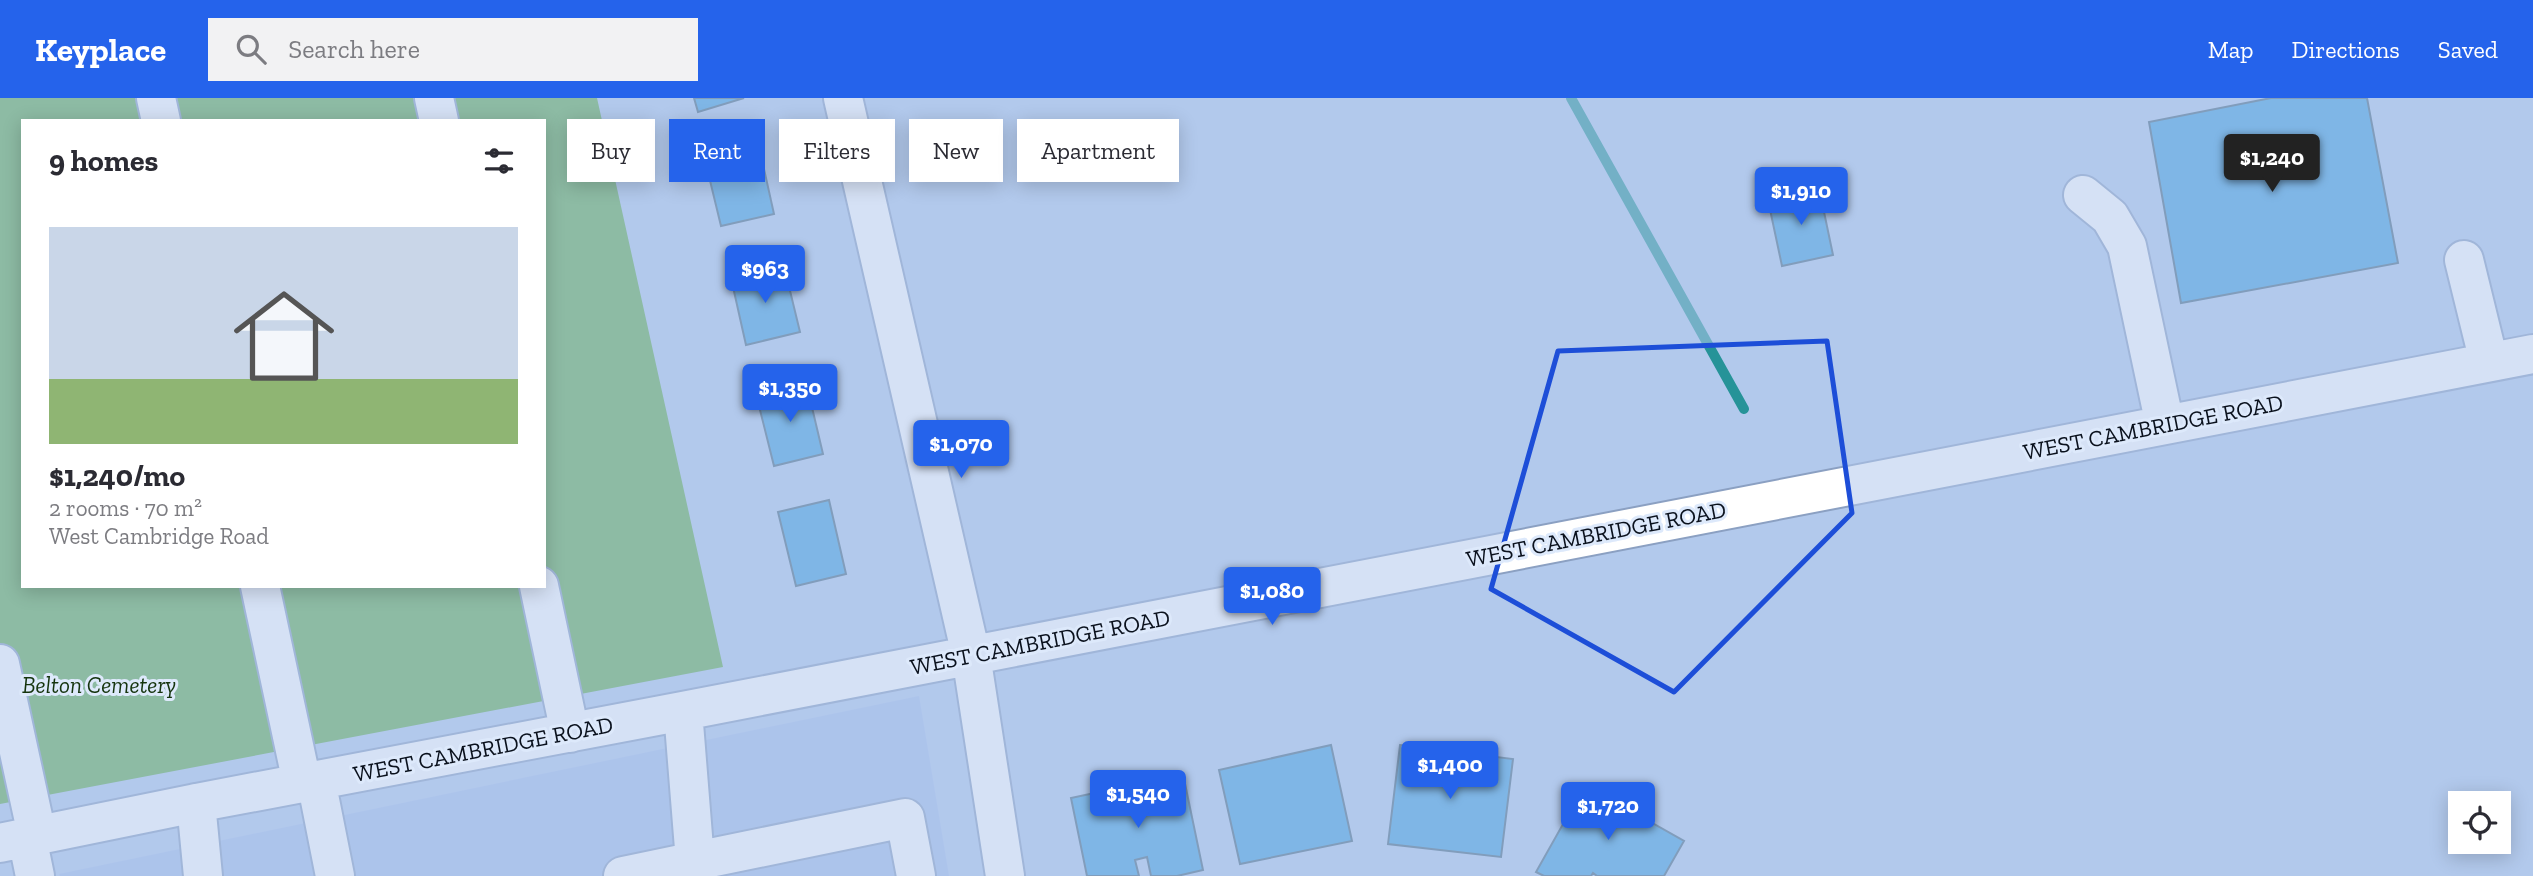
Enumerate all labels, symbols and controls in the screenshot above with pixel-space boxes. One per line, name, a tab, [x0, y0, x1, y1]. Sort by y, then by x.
search box	[208, 18, 698, 81]
text: Keyplace	[35, 30, 166, 69]
icon: search	[232, 30, 270, 68]
text: Search here	[288, 33, 420, 65]
text: Map	[2208, 35, 2254, 64]
text: Directions	[2292, 35, 2400, 64]
text: Saved	[2438, 35, 2498, 64]
chip: Buy	[567, 119, 655, 182]
chip: Rent	[669, 119, 765, 182]
chip: Filters	[779, 119, 895, 182]
chip: New	[909, 119, 1003, 182]
chip: Apartment	[1017, 119, 1179, 182]
pin: $1,240	[2215, 134, 2329, 194]
icon: filters	[480, 142, 518, 180]
text: 9 homes	[49, 143, 158, 179]
text: $1,240	[2240, 143, 2304, 171]
pin: $1,910	[1744, 167, 1858, 227]
text: $1,910	[1771, 176, 1831, 204]
pin: $963	[724, 246, 806, 305]
text: $963	[741, 254, 789, 282]
icon: home	[221, 273, 347, 399]
pin: $1,350	[733, 364, 847, 424]
text: $1,350	[758, 373, 822, 401]
street label: WEST CAMBRIDGE ROAD	[2021, 388, 2285, 466]
pin: $1,070	[904, 420, 1018, 480]
text: $1,070	[929, 429, 993, 457]
text: $1,240/mo	[49, 458, 185, 494]
text: 2 rooms · 70 m²	[49, 494, 202, 522]
street label: WEST CAMBRIDGE ROAD	[1464, 495, 1728, 573]
text: West Cambridge Road	[49, 522, 269, 550]
pin: $1,080	[1215, 568, 1329, 627]
text: $1,080	[1240, 576, 1304, 604]
street label: WEST CAMBRIDGE ROAD	[908, 603, 1172, 681]
park label: Belton Cemetery	[22, 671, 176, 699]
street label: WEST CAMBRIDGE ROAD	[351, 710, 615, 788]
pin: $1,400	[1393, 742, 1507, 801]
text: $1,400	[1417, 750, 1483, 778]
pin: $1,540	[1081, 770, 1195, 830]
text: $1,540	[1106, 779, 1170, 807]
pin: $1,720	[1551, 782, 1665, 842]
text: $1,720	[1577, 791, 1639, 819]
map controls	[2448, 791, 2511, 854]
button: locate	[2448, 791, 2511, 854]

